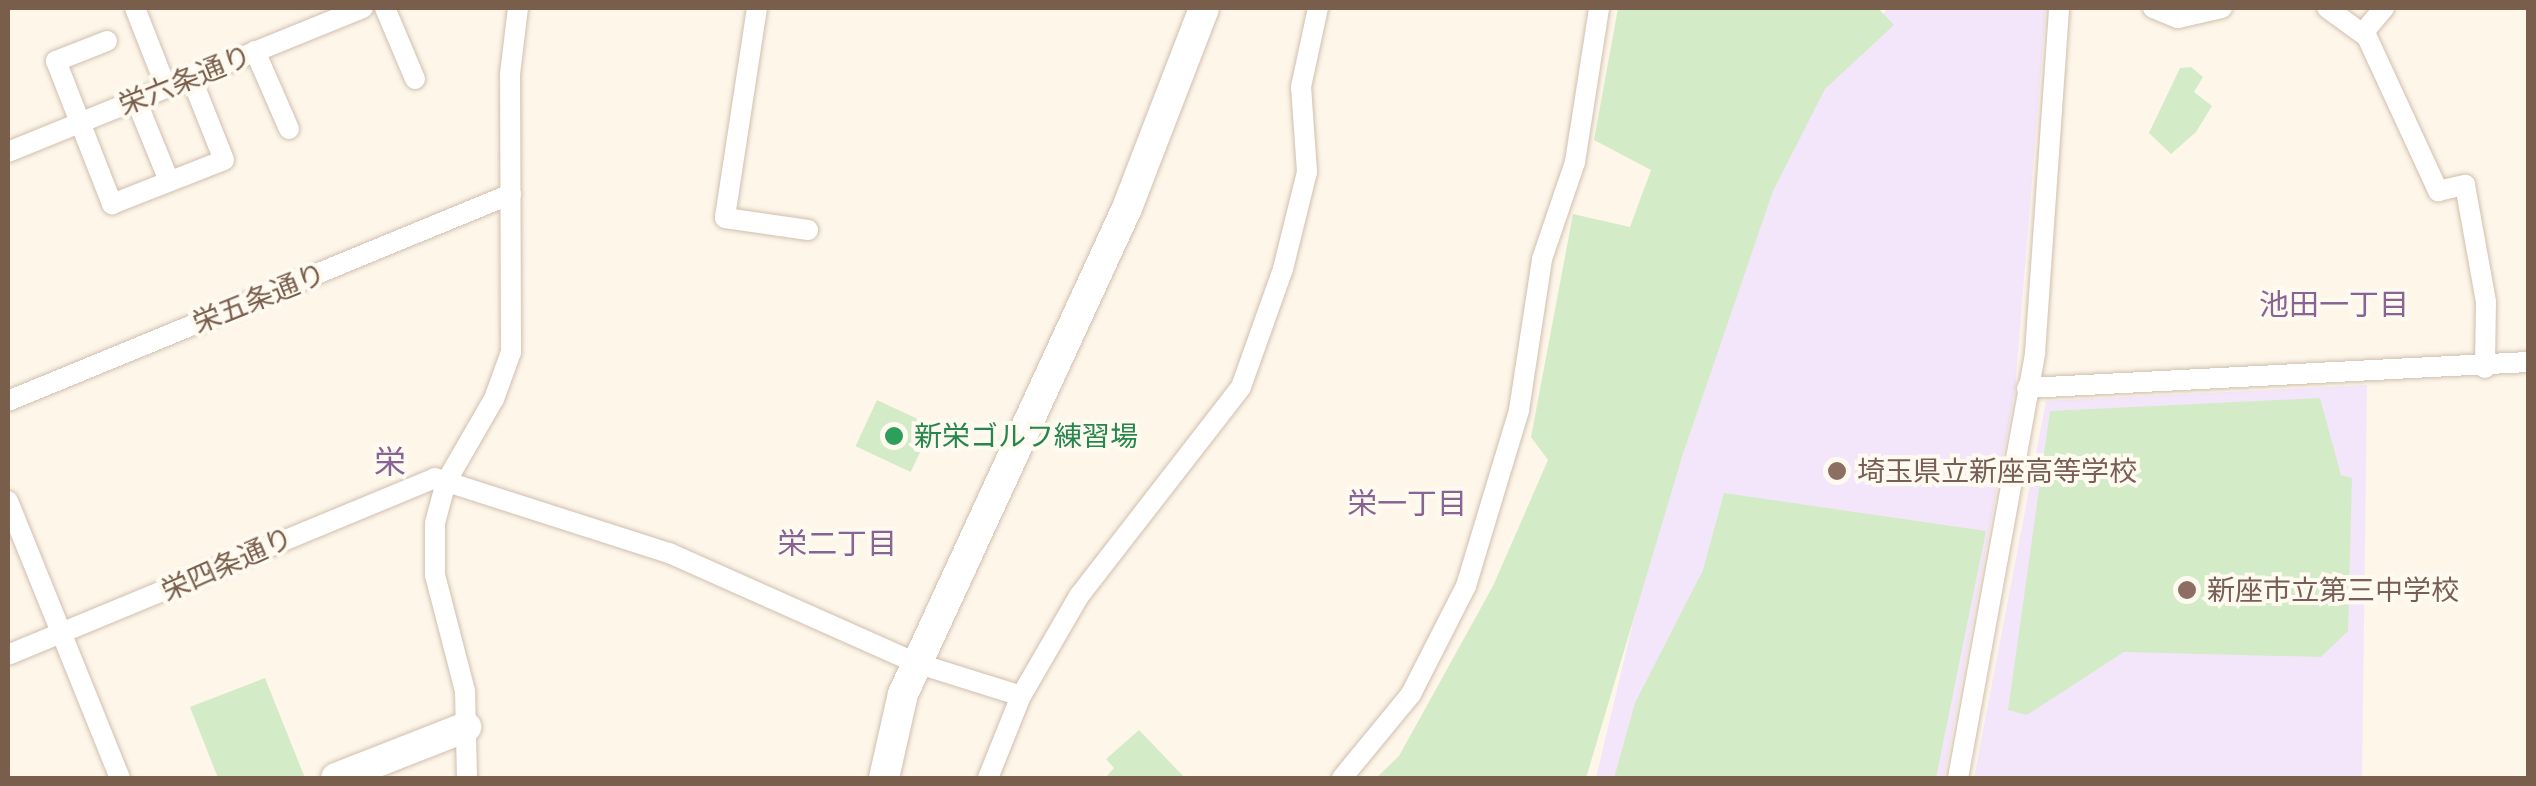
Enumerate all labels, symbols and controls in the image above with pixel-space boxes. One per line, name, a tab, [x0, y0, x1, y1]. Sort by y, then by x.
street label: 栄六条通り	[114, 38, 256, 122]
street label: 栄五条通り	[188, 256, 330, 340]
district label: 池田一丁目	[2259, 286, 2409, 322]
place label: 新栄ゴルフ練習場	[914, 419, 1138, 453]
marker: 新栄ゴルフ練習場	[883, 425, 905, 447]
district label: 栄	[374, 442, 406, 480]
place label: 埼玉県立新座高等学校	[1857, 454, 2137, 488]
marker: 埼玉県立新座高等学校	[1826, 460, 1848, 482]
district label: 栄一丁目	[1347, 485, 1467, 521]
street label: 栄四条通り	[156, 520, 298, 608]
district label: 栄二丁目	[777, 525, 897, 561]
place label: 新座市立第三中学校	[2207, 573, 2459, 607]
marker: 新座市立第三中学校	[2176, 579, 2198, 601]

